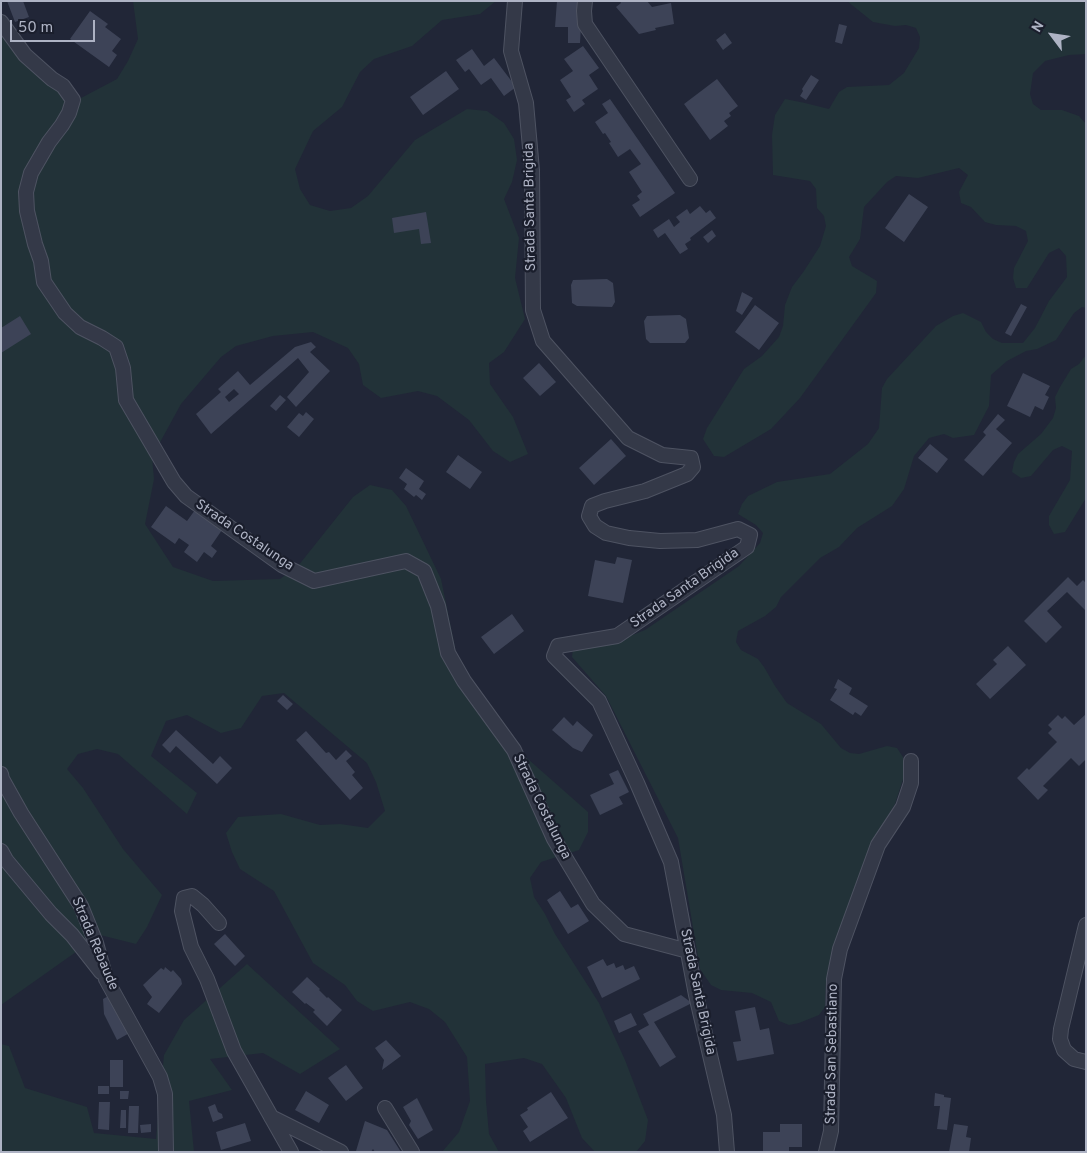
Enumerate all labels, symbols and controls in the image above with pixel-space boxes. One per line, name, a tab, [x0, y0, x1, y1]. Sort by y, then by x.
scale bar	[12, 10, 98, 42]
north arrow	[1027, 10, 1077, 60]
text: N	[1029, 18, 1049, 36]
text: 50 m	[18, 19, 53, 38]
street label: Strada Santa Brigida	[521, 143, 541, 271]
street label: Strada Costalunga	[192, 497, 296, 575]
street label: Strada Santa Brigida	[628, 545, 742, 633]
street label: Strada Costalunga	[508, 752, 574, 862]
street label: Strada Rebaude	[67, 895, 121, 993]
street label: Strada Santa Brigida	[675, 927, 719, 1057]
street label: Strada San Sebastiano	[823, 983, 843, 1125]

